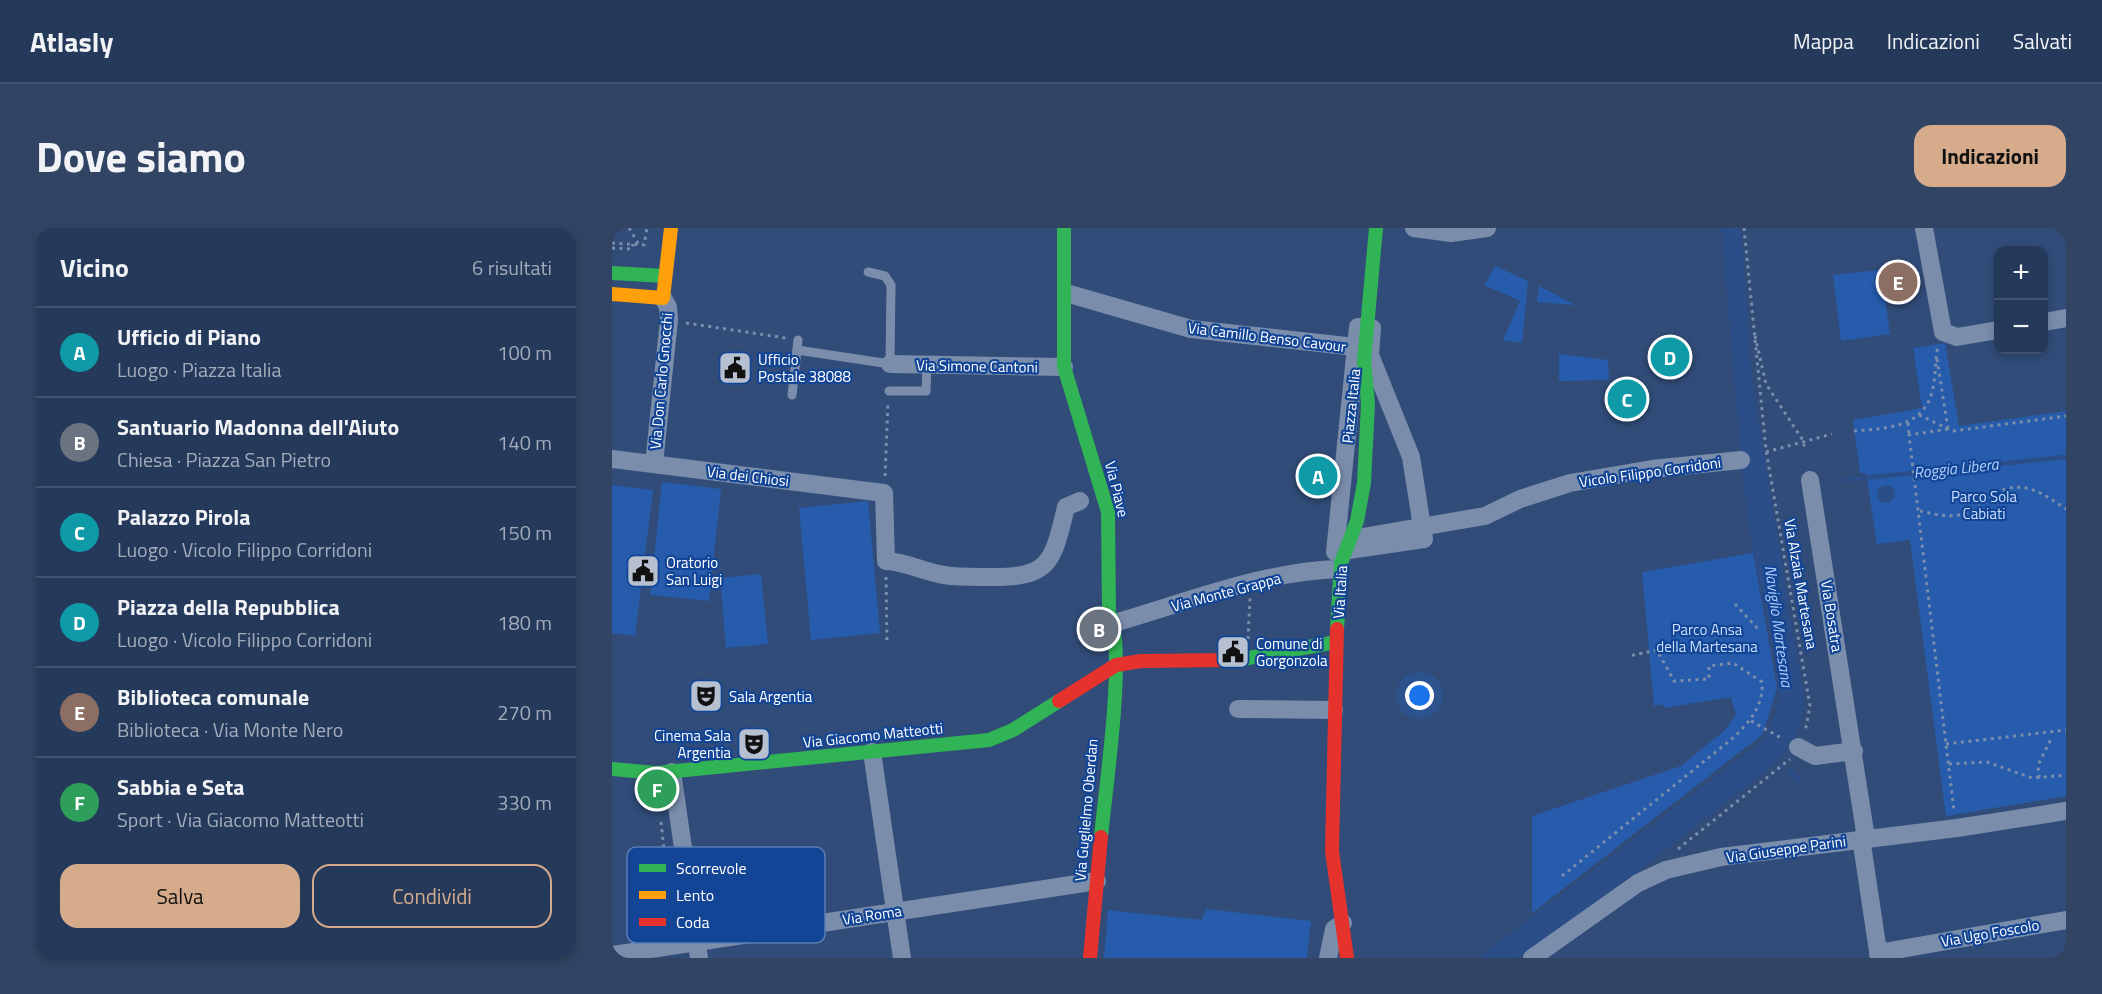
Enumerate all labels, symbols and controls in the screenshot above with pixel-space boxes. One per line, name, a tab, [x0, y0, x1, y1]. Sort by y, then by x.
text: Atlasly	[30, 20, 113, 63]
text: Mappa	[1793, 25, 1854, 57]
text: Indicazioni	[1887, 25, 1980, 57]
text: Salvati	[2013, 25, 2072, 57]
text: Dove siamo	[36, 124, 246, 188]
button: Indicazioni	[1914, 125, 2066, 187]
map controls	[1994, 246, 2048, 354]
button: +	[1994, 246, 2048, 300]
text: Vicino	[60, 248, 129, 287]
text: 6 risultati	[472, 252, 552, 283]
pin: E	[1878, 260, 1918, 304]
button: −	[1994, 300, 2048, 354]
street label: Via Don Carlo Gnocchi	[644, 312, 678, 450]
street label: Via Camillo Benso Cavour	[1187, 316, 1347, 358]
text: Ufficio di Piano	[117, 320, 261, 354]
pin: D	[1650, 334, 1690, 380]
text: A	[73, 337, 86, 368]
text: 100 m	[497, 337, 552, 368]
place label: Ufficio Postale 38088	[758, 348, 851, 388]
public building icon: Ufficio Postale 38088	[717, 350, 753, 386]
street label: Via Simone Cantoni	[916, 353, 1038, 379]
text: Luogo · Piazza Italia	[117, 354, 282, 385]
street label: Piazza Italia	[1336, 367, 1366, 444]
pin: C	[1608, 376, 1646, 422]
text: Santuario Madonna dell'Aiuto	[117, 410, 399, 444]
text: B	[73, 427, 86, 458]
text: 140 m	[497, 427, 552, 458]
text: Chiesa · Piazza San Pietro	[117, 444, 331, 475]
street label: Vicolo Filippo Corridoni	[1578, 451, 1722, 493]
water label: Roggia Libera	[1912, 452, 2001, 484]
pin: A	[1298, 454, 1338, 498]
street label: Via Piave	[1099, 459, 1135, 519]
street label: Via dei Chiosi	[706, 460, 790, 492]
park label: Parco Sola Cabiati	[1951, 485, 2018, 525]
text: Palazzo Pirola	[117, 500, 251, 534]
text: C	[74, 517, 85, 548]
text: 150 m	[497, 517, 552, 548]
street label: Via Alzaia Martesana	[1778, 517, 1824, 651]
text: Luogo · Vicolo Filippo Corridoni	[117, 534, 372, 565]
place label: Oratorio San Luigi	[666, 551, 722, 591]
public building icon: Oratorio San Luigi	[625, 553, 661, 589]
water label: Naviglio Martesana	[1759, 563, 1800, 690]
street label: Via Italia	[1327, 564, 1353, 620]
street label: Via Monte Grappa	[1169, 566, 1284, 618]
street label: Via Bosatra	[1815, 578, 1849, 654]
text: Piazza della Repubblica	[117, 590, 340, 624]
pin: B	[1080, 606, 1118, 652]
text: D	[73, 607, 86, 638]
text: 180 m	[497, 607, 552, 638]
park label: Parco Ansa della Martesana	[1656, 618, 1758, 658]
text: Luogo · Vicolo Filippo Corridoni	[117, 624, 372, 655]
place label: Comune di Gorgonzola	[1256, 632, 1328, 672]
public building icon: Comune di Gorgonzola	[1215, 634, 1251, 670]
theatre icon: Sala Argentia	[688, 678, 724, 714]
text: Biblioteca comunale	[117, 680, 309, 714]
your location	[1405, 681, 1434, 710]
place label: Sala Argentia	[729, 685, 813, 708]
text: E	[74, 697, 85, 728]
text: 270 m	[497, 697, 552, 728]
text: Biblioteca · Via Monte Nero	[117, 714, 343, 745]
street label: Via Giacomo Matteotti	[802, 716, 944, 754]
place label: Cinema Sala Argentia	[654, 724, 731, 764]
theatre icon: Cinema Sala Argentia	[736, 726, 772, 762]
street label: Via Guglielmo Oberdan	[1068, 738, 1104, 882]
pin: F	[638, 766, 676, 812]
text: Sabbia e Seta	[117, 770, 244, 804]
text: F	[74, 787, 85, 818]
text: 330 m	[497, 787, 552, 818]
text: Sport · Via Giacomo Matteotti	[117, 804, 364, 835]
street label: Via Giuseppe Parini	[1725, 829, 1847, 869]
legend	[627, 847, 825, 943]
text: Scorrevole	[676, 856, 747, 880]
button: Salva	[60, 864, 300, 928]
button: Condividi	[312, 864, 552, 928]
text: Lento	[676, 883, 714, 907]
street label: Via Roma	[841, 899, 904, 931]
text: Coda	[676, 910, 709, 934]
street label: Via Ugo Foscolo	[1939, 913, 2041, 953]

